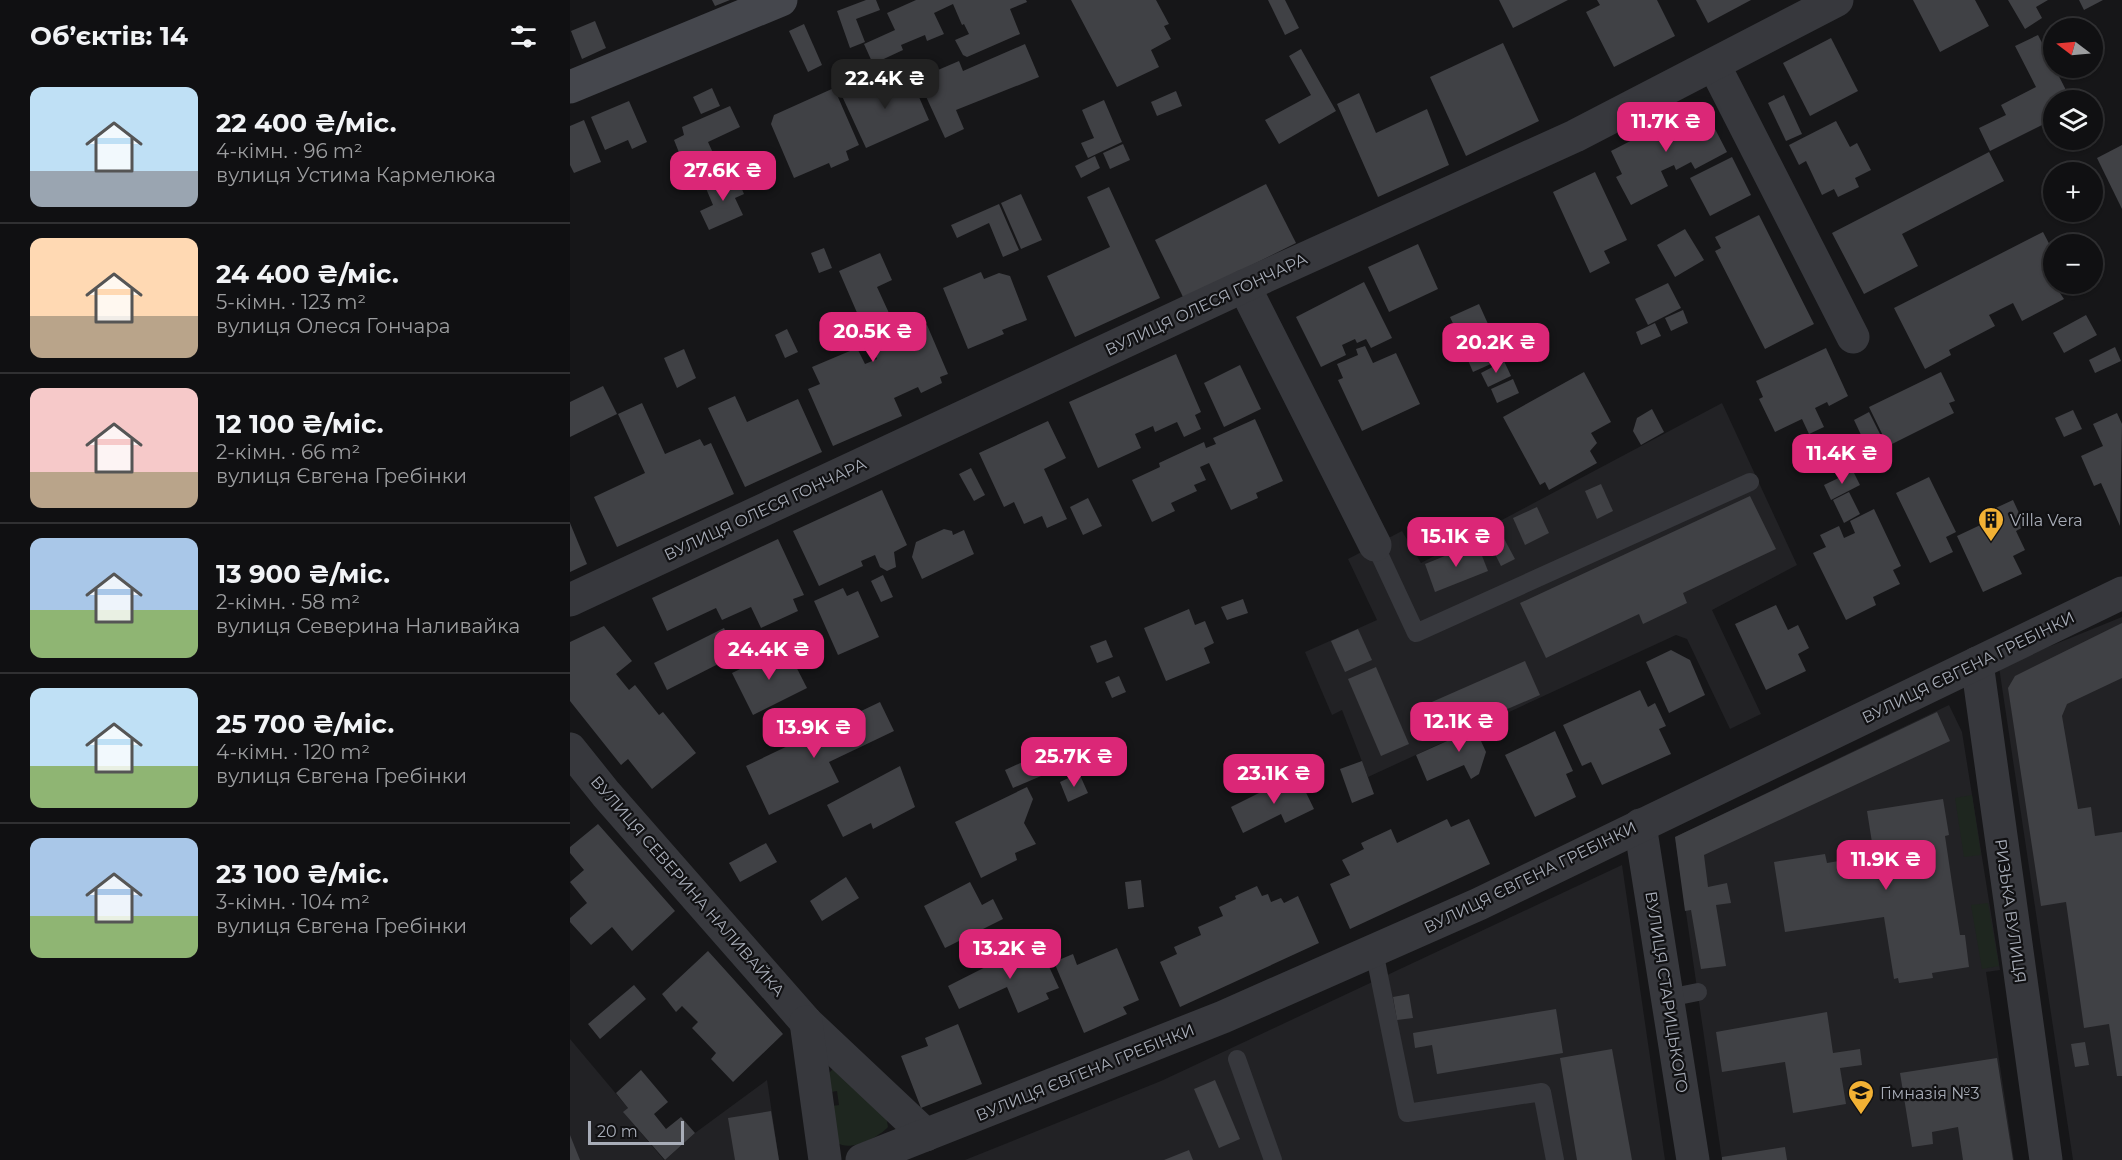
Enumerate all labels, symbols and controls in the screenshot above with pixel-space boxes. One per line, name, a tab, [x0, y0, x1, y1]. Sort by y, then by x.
north arrow	[2043, 18, 2103, 78]
map controls	[2043, 18, 2103, 294]
text: Об’єктів: 14	[30, 20, 188, 52]
icon: filters	[507, 20, 540, 53]
pin: 22.4K ₴	[830, 59, 940, 110]
text: 22.4K ₴	[845, 66, 925, 90]
button: layers	[2043, 90, 2103, 150]
pin: 11.7K ₴	[1611, 102, 1721, 153]
text: 22 400 ₴/міс.	[216, 107, 396, 139]
text: 11.7K ₴	[1631, 109, 1701, 133]
icon: home	[78, 111, 150, 183]
text: 4-кімн. · 96 m²	[216, 139, 363, 163]
pin: 27.6K ₴	[668, 151, 778, 202]
text: 27.6K ₴	[684, 158, 762, 182]
button: +	[2043, 162, 2103, 222]
text: вулиця Устима Кармелюка	[216, 163, 496, 187]
button: −	[2043, 234, 2103, 294]
street label: ВУЛИЦЯ ОЛЕСЯ ГОНЧАРА	[1102, 249, 1310, 360]
text: 24 400 ₴/міс.	[216, 258, 399, 290]
icon: home	[78, 262, 150, 334]
text: 5-кімн. · 123 m²	[216, 290, 366, 314]
pin: 20.5K ₴	[818, 312, 928, 363]
text: вулиця Олеся Гончара	[216, 314, 450, 338]
text: 20.5K ₴	[833, 319, 913, 343]
pin: 20.2K ₴	[1441, 323, 1551, 374]
text: 20.2K ₴	[1456, 330, 1536, 354]
text: 12 100 ₴/міс.	[216, 408, 384, 440]
icon: home	[78, 412, 150, 484]
pin: 11.4K ₴	[1787, 434, 1897, 485]
text: 2-кімн. · 66 m²	[216, 440, 360, 464]
text: 11.4K ₴	[1806, 441, 1878, 465]
street label: ВУЛИЦЯ ОЛЕСЯ ГОНЧАРА	[661, 454, 869, 565]
text: вулиця Євгена Гребінки	[216, 464, 467, 488]
building icon: Villa Vera	[1976, 505, 2006, 543]
place label: Villa Vera	[2010, 511, 2083, 530]
pin: 15.1K ₴	[1401, 517, 1511, 568]
text: 15.1K ₴	[1421, 524, 1491, 548]
text: 13 900 ₴/міс.	[216, 558, 390, 590]
icon: home	[78, 562, 150, 634]
text: 2-кімн. · 58 m²	[216, 590, 360, 614]
street label: ВУЛИЦЯ ЄВГЕНА ГРЕБІНКИ	[1859, 608, 2078, 727]
text: вулиця Северина Наливайка	[216, 614, 520, 638]
pin: 24.4K ₴	[714, 630, 824, 681]
text: 24.4K ₴	[728, 637, 810, 661]
pin: 12.1K ₴	[1404, 702, 1514, 753]
text: 25 700 ₴/міс.	[216, 708, 394, 740]
pin: 13.9K ₴	[759, 708, 869, 759]
text: 12.1K ₴	[1424, 709, 1494, 733]
icon: home	[78, 712, 150, 784]
text: 13.9K ₴	[777, 715, 851, 739]
pin: 25.7K ₴	[1019, 737, 1129, 788]
text: 4-кімн. · 120 m²	[216, 740, 370, 764]
text: 25.7K ₴	[1035, 744, 1113, 768]
pin: 23.1K ₴	[1219, 754, 1329, 805]
text: 23.1K ₴	[1237, 761, 1311, 785]
text: вулиця Євгена Гребінки	[216, 764, 467, 788]
street label: ВУЛИЦЯ СЕВЕРИНА НАЛИВАЙКА	[587, 772, 789, 1000]
street label: ВУЛИЦЯ ЄВГЕНА ГРЕБІНКИ	[1421, 818, 1640, 937]
street label: РИЗЬКА ВУЛИЦЯ	[1991, 838, 2030, 984]
pin: 11.9K ₴	[1831, 840, 1941, 891]
text: 11.9K ₴	[1851, 847, 1921, 871]
text: 23 100 ₴/міс.	[216, 858, 389, 890]
icon: home	[78, 862, 150, 934]
text: 3-кімн. · 104 m²	[216, 890, 370, 914]
street label: ВУЛИЦЯ СТАРИЦЬКОГО	[1641, 890, 1692, 1094]
text: вулиця Євгена Гребінки	[216, 914, 467, 938]
pin: 13.2K ₴	[955, 929, 1065, 980]
text: 13.2K ₴	[973, 936, 1047, 960]
street label: ВУЛИЦЯ ЄВГЕНА ГРЕБІНКИ	[973, 1020, 1197, 1125]
school or university icon: Гімназія №3	[1846, 1078, 1876, 1116]
place label: Гімназія №3	[1880, 1084, 1979, 1103]
scale bar	[588, 1118, 684, 1146]
text: 20 m	[597, 1122, 638, 1141]

